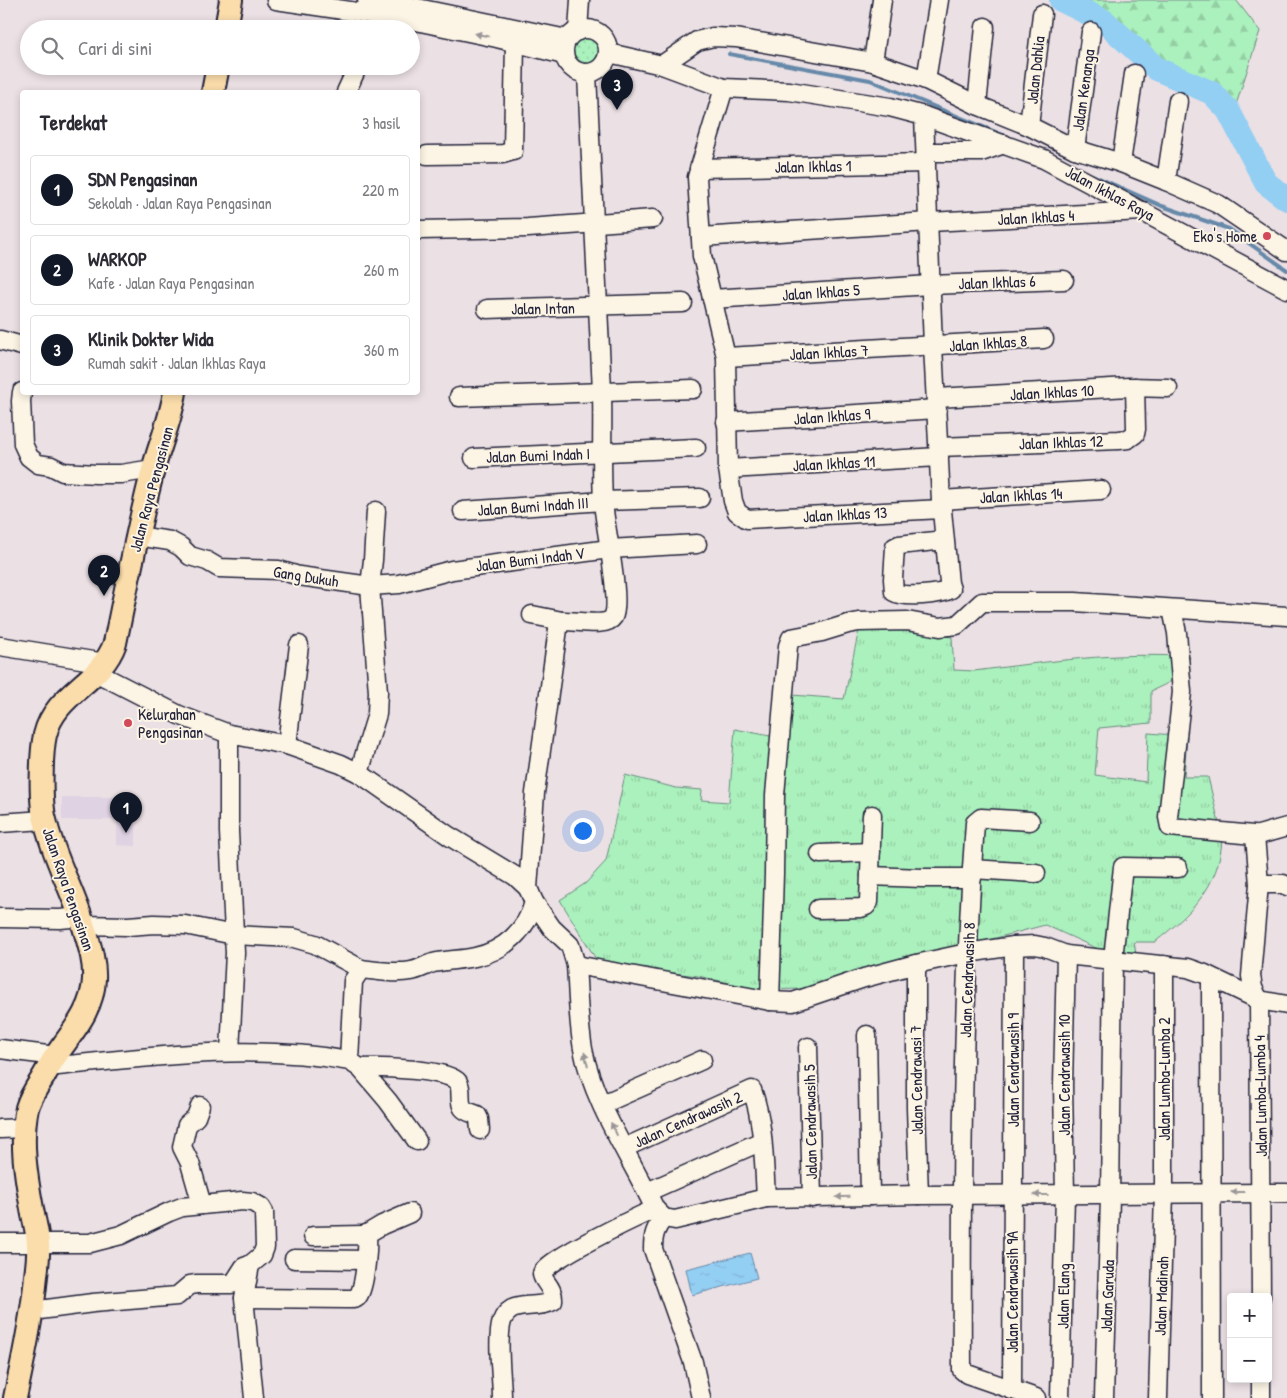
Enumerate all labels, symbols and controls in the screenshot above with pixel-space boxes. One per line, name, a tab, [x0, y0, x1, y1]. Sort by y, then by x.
search box	[20, 20, 420, 75]
one-way arrow	[475, 31, 490, 39]
icon: search	[38, 34, 66, 62]
text: Cari di sini	[78, 35, 152, 61]
street label: Jalan Dahlia	[1020, 35, 1050, 105]
street label: Jalan Kenanga	[1066, 48, 1100, 132]
pin: 3	[601, 69, 633, 110]
text: Terdekat	[40, 108, 107, 137]
text: 3 hasil	[362, 112, 400, 134]
street label: Jalan Ikhlas 1	[774, 154, 852, 178]
street label: Jalan Ikhlas Raya	[1062, 160, 1158, 226]
text: SDN Pengasinan	[88, 166, 198, 192]
text: 1	[54, 179, 60, 201]
text: 220 m	[362, 179, 399, 201]
text: Sekolah · Jalan Raya Pengasinan	[88, 192, 272, 214]
street label: Jalan Ikhlas 4	[997, 204, 1075, 230]
place label: Eko's Home	[1193, 225, 1258, 247]
marker: Eko's Home	[1261, 230, 1273, 242]
text: WARKOP	[88, 246, 147, 272]
text: 2	[53, 259, 61, 281]
text: 260 m	[363, 259, 399, 281]
street label: Jalan Ikhlas 6	[958, 270, 1036, 294]
text: Kafe · Jalan Raya Pengasinan	[88, 272, 254, 294]
street label: Jalan Ikhlas 5	[781, 278, 861, 306]
street label: Jalan Intan	[511, 296, 575, 320]
text: Klinik Dokter Wida	[88, 326, 214, 352]
street label: Jalan Ikhlas 8	[948, 329, 1028, 357]
text: 3	[53, 339, 61, 361]
text: 360 m	[364, 339, 399, 361]
street label: Jalan Ikhlas 7	[789, 339, 869, 365]
text: Rumah sakit · Jalan Ikhlas Raya	[88, 352, 266, 374]
street label: Jalan Ikhlas 10	[1009, 379, 1095, 405]
street label: Jalan Ikhlas 9	[793, 402, 871, 430]
street label: Jalan Raya Pengasinan	[124, 424, 178, 554]
street label: Jalan Ikhlas 12	[1018, 430, 1104, 454]
street label: Jalan Bumi Indah I	[486, 442, 590, 468]
street label: Jalan Ikhlas 11	[792, 450, 876, 476]
street label: Jalan Ikhlas 14	[979, 482, 1063, 508]
street label: Jalan Bumi Indah III	[477, 491, 589, 521]
street label: Jalan Ikhlas 13	[802, 501, 888, 527]
street label: Jalan Bumi Indah V	[474, 541, 586, 577]
pin: 2	[88, 555, 120, 596]
street label: Gang Dukuh	[272, 560, 340, 592]
place label: Kelurahan Pengasinan	[138, 703, 203, 743]
marker: Kelurahan Pengasinan	[122, 717, 134, 729]
pin: 1	[110, 792, 142, 833]
your location	[570, 818, 596, 844]
street label: Jalan Raya Pengasinan	[38, 824, 100, 954]
street label: Jalan Cendrawasih 8	[954, 922, 980, 1038]
street label: Jalan Cendrawasih 9	[1002, 1013, 1024, 1127]
street label: Jalan Cendrawasih 10	[1053, 1014, 1075, 1136]
street label: Jalan Lumba-Lumba 2	[1153, 1017, 1175, 1141]
street label: Jalan Cendrawasi 7	[904, 1025, 928, 1135]
street label: Jalan Lumba-Lumba 4	[1248, 1035, 1272, 1157]
one-way arrow	[581, 1051, 589, 1066]
street label: Jalan Cendrawasih 5	[798, 1064, 822, 1180]
street label: Jalan Cendrawasih 2	[631, 1085, 746, 1153]
one-way arrow	[610, 1121, 619, 1136]
one-way arrow	[1230, 1188, 1246, 1196]
one-way arrow	[1033, 1190, 1049, 1198]
one-way arrow	[835, 1193, 851, 1201]
street label: Jalan Cendrawasih 9A	[1001, 1231, 1023, 1353]
street label: Jalan Madinah	[1149, 1256, 1173, 1336]
street label: Jalan Garuda	[1095, 1259, 1119, 1333]
street label: Jalan Elang	[1051, 1263, 1075, 1329]
map controls	[1227, 1293, 1272, 1383]
button: +	[1227, 1293, 1272, 1338]
button: −	[1227, 1338, 1272, 1383]

